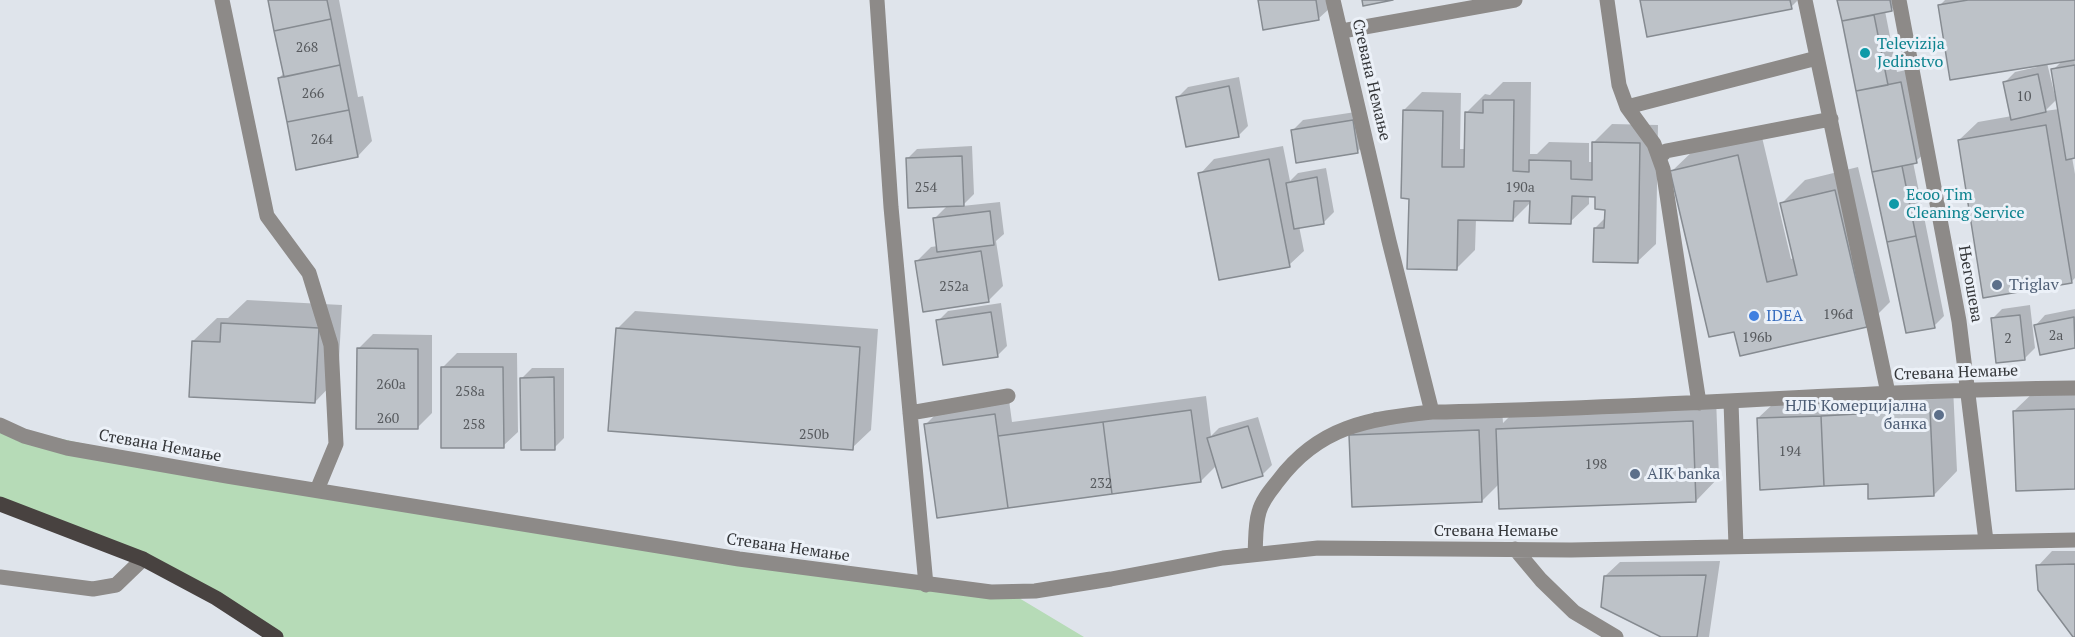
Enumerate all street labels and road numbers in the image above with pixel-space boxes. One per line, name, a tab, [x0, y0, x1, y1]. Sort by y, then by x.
street label: Стевана Немање	[1348, 17, 1394, 143]
street label: Његошева	[1954, 244, 1986, 324]
street label: Стевана Немање	[1893, 361, 2019, 385]
street label: Стевана Немање	[97, 426, 223, 466]
street label: Стевана Немање	[1434, 521, 1558, 541]
street label: Стевана Немање	[725, 530, 851, 566]

